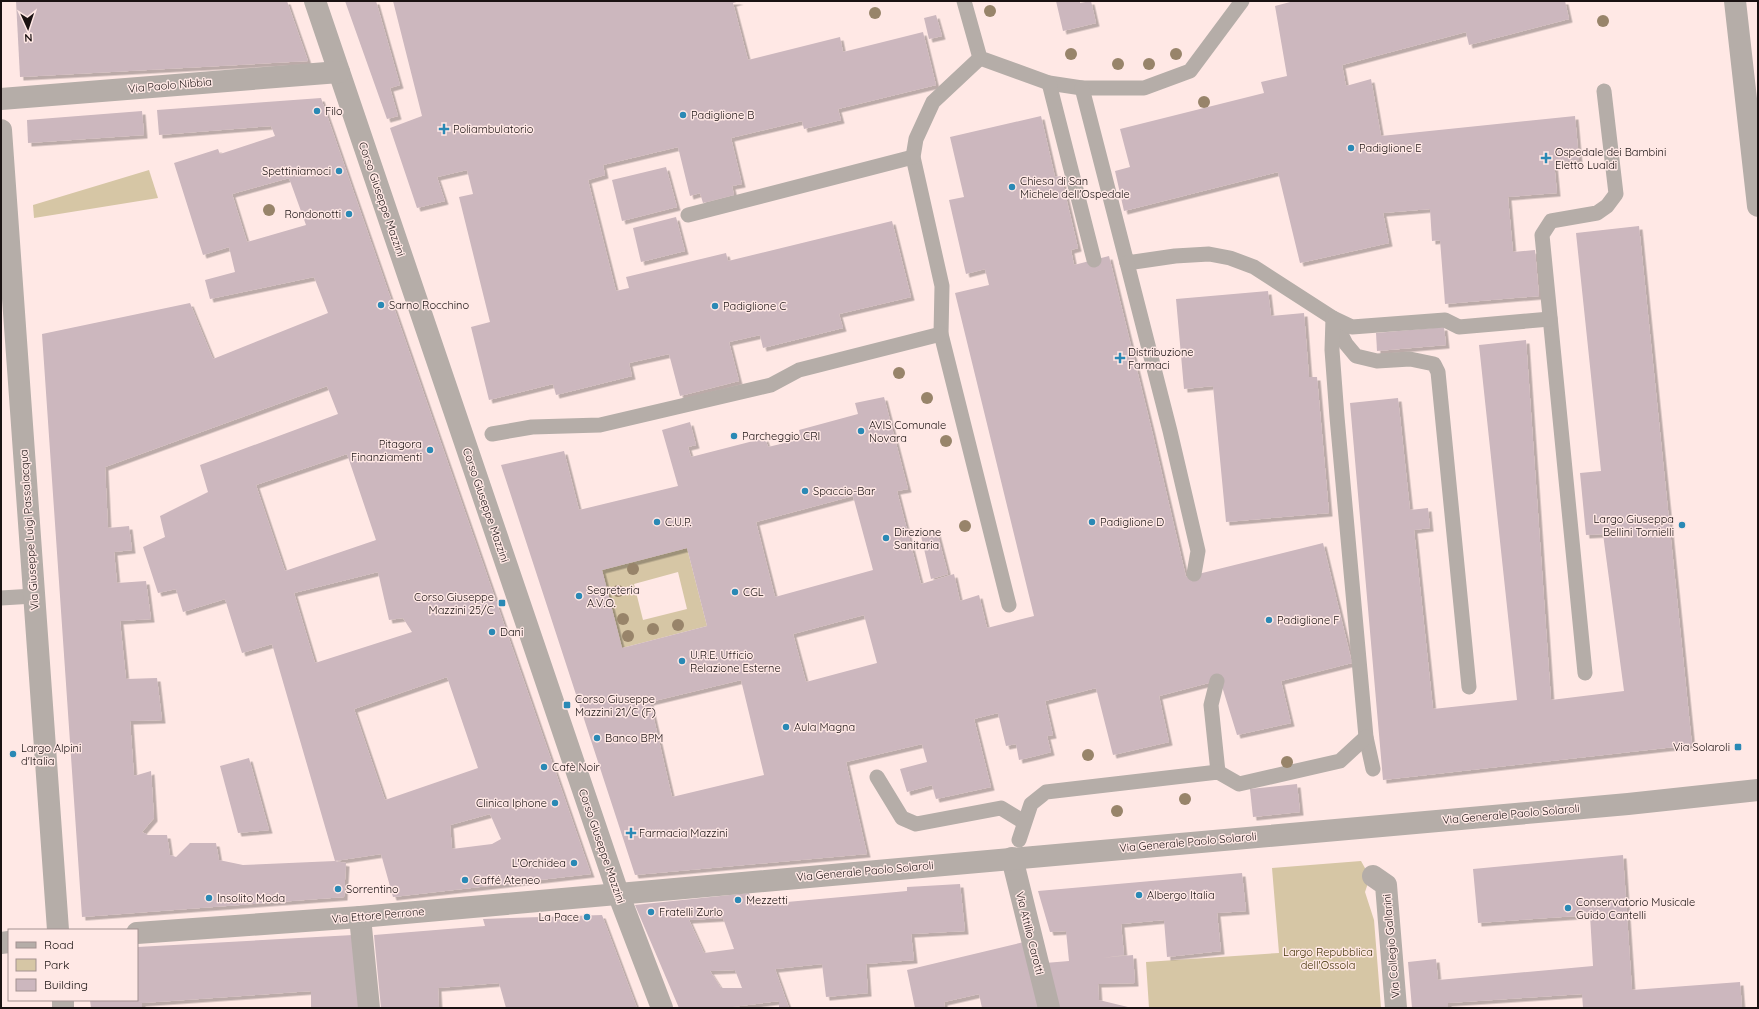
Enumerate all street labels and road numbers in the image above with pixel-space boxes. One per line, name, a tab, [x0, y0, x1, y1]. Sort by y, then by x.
street label: Via Paolo Nibbia	[128, 74, 212, 96]
street label: Corso Giuseppe Mazzini	[356, 140, 408, 258]
street label: Corso Giuseppe Mazzini	[460, 446, 512, 564]
street label: Via Giuseppe Luigi Passalacqua	[16, 449, 42, 611]
street label: Corso Giuseppe Mazzini	[576, 787, 628, 905]
street label: Via Generale Paolo Solaroli	[1442, 801, 1580, 827]
street label: Via Generale Paolo Solaroli	[1119, 829, 1257, 855]
street label: Via Generale Paolo Solaroli	[796, 858, 934, 884]
street label: Via Attilio Carotti	[1013, 890, 1047, 976]
street label: Via Collegio Gallarini	[1379, 893, 1403, 999]
street label: Via Ettore Perrone	[331, 904, 425, 926]

